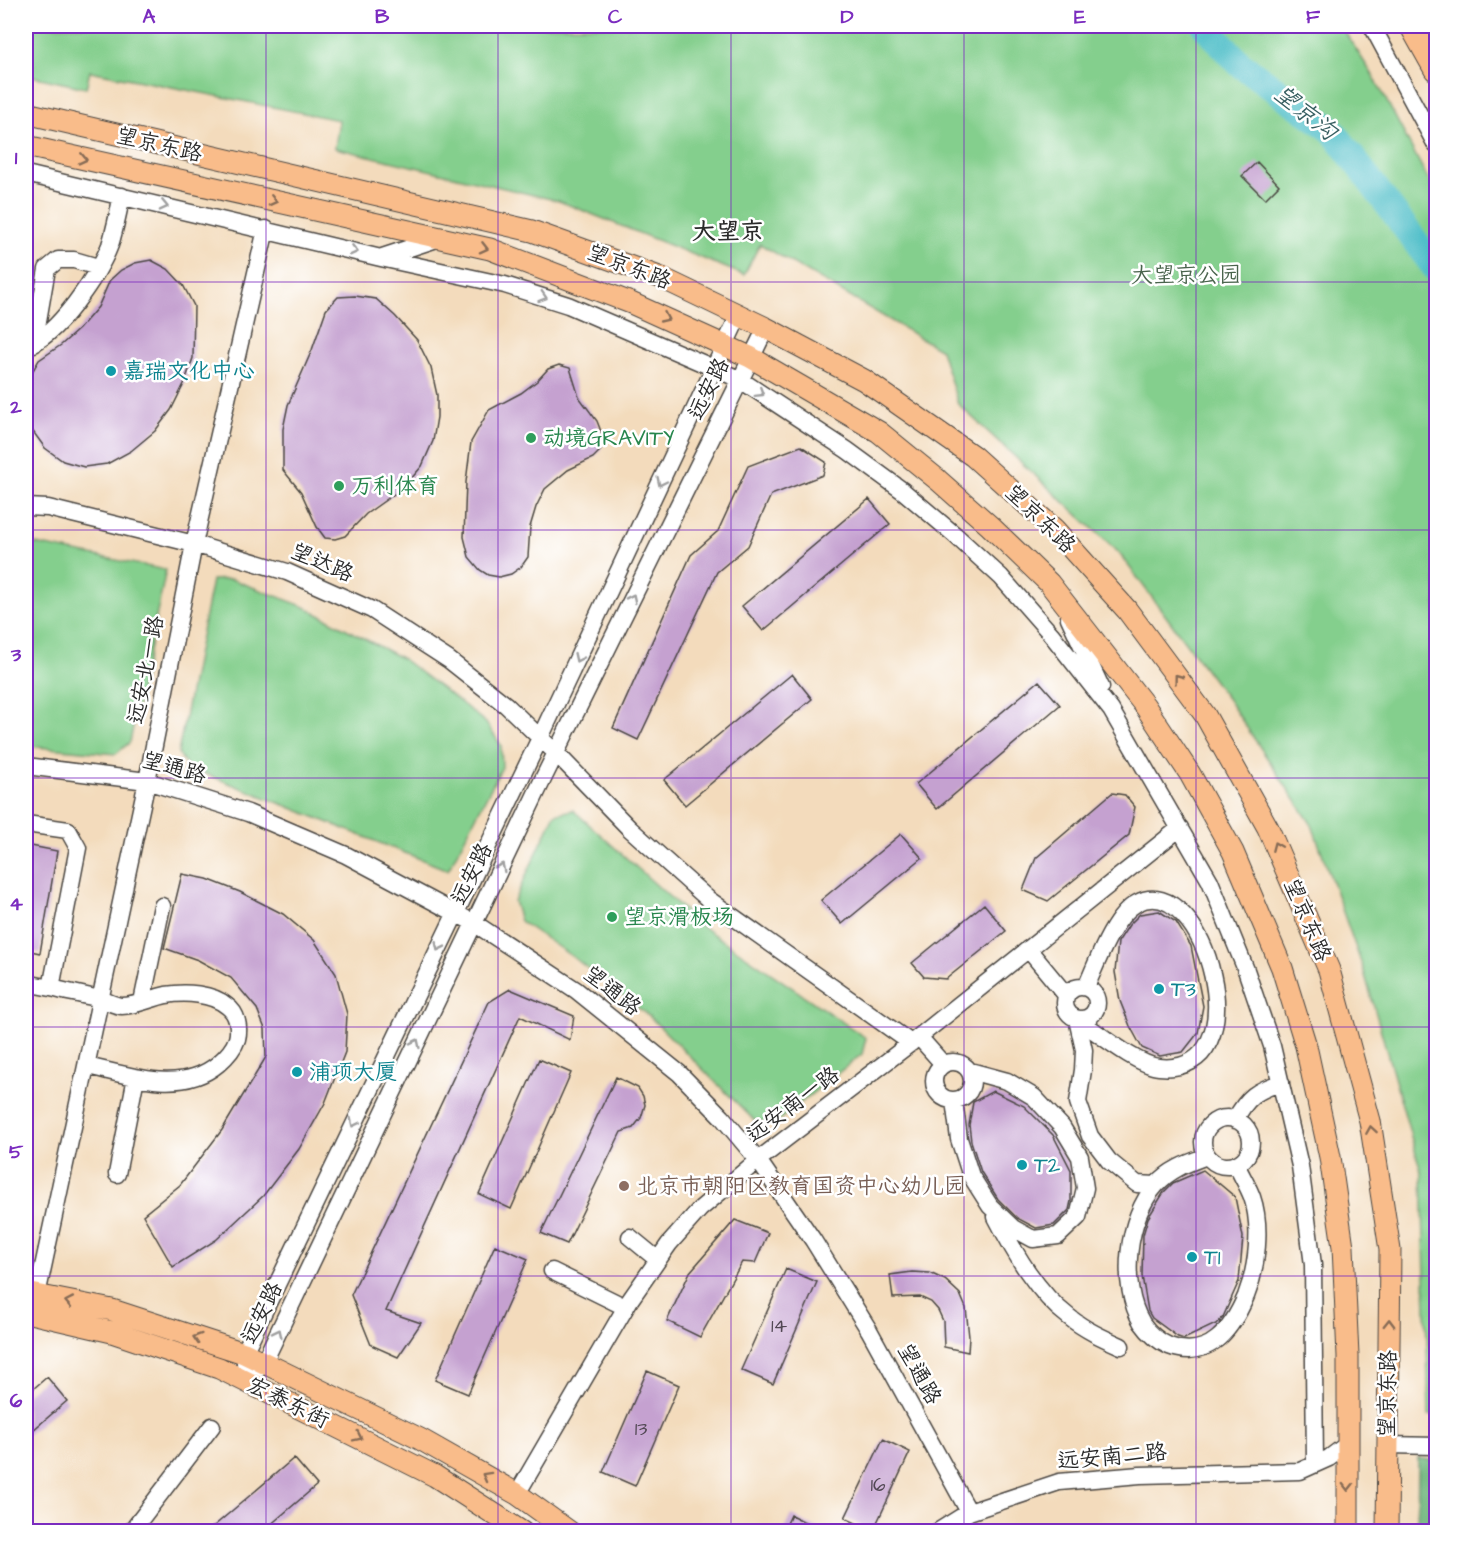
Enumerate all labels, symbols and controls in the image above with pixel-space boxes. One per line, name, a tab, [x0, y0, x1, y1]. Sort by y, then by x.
text: A	[143, 3, 156, 31]
text: B	[375, 3, 390, 31]
text: C	[608, 3, 623, 31]
text: D	[841, 3, 854, 31]
text: E	[1074, 3, 1086, 31]
text: F	[1306, 3, 1321, 31]
water label: 望京沟	[1266, 77, 1345, 150]
street label: 望京东路	[113, 120, 205, 170]
text: 1	[15, 144, 18, 172]
one-way arrow	[77, 151, 87, 164]
one-way arrow	[268, 194, 278, 207]
one-way arrow	[159, 198, 169, 211]
district label: 大望京	[692, 215, 764, 249]
street label: 望京东路	[582, 237, 676, 297]
one-way arrow	[478, 241, 489, 253]
one-way arrow	[349, 243, 359, 256]
park label: 大望京公园	[1131, 260, 1241, 291]
one-way arrow	[537, 290, 548, 303]
one-way arrow	[659, 311, 670, 323]
street label: 远安路	[681, 353, 737, 425]
place label: 嘉瑞文化中心	[123, 356, 255, 387]
marker: 嘉瑞文化中心	[104, 364, 118, 378]
one-way arrow	[754, 385, 764, 397]
text: 2	[9, 393, 22, 421]
place label: 动境GRAVITY	[543, 423, 675, 454]
marker: 动境GRAVITY	[524, 431, 538, 445]
place label: 万利体育	[351, 471, 439, 502]
one-way arrow	[657, 475, 669, 486]
street label: 望京东路	[998, 477, 1082, 561]
marker: 万利体育	[332, 479, 346, 493]
street label: 望达路	[286, 536, 358, 590]
one-way arrow	[625, 593, 636, 604]
street label: 远安北一路	[120, 613, 172, 727]
text: 3	[10, 641, 22, 669]
one-way arrow	[573, 652, 585, 663]
one-way arrow	[1174, 674, 1185, 685]
street label: 望通路	[138, 744, 210, 792]
street label: 远安路	[444, 838, 500, 910]
one-way arrow	[1271, 842, 1283, 853]
one-way arrow	[493, 863, 505, 874]
street label: 望京东路	[1276, 873, 1338, 967]
text: 4	[9, 890, 23, 918]
place label: 望京滑板场	[624, 902, 734, 933]
marker: 望京滑板场	[605, 910, 619, 924]
one-way arrow	[434, 941, 446, 952]
street label: 望通路	[576, 958, 648, 1024]
place label: T3	[1171, 974, 1196, 1005]
marker: T3	[1152, 982, 1166, 996]
one-way arrow	[409, 1039, 421, 1050]
place label: 浦项大厦	[309, 1057, 397, 1088]
street label: 远安南一路	[740, 1060, 846, 1150]
marker: 浦项大厦	[290, 1065, 304, 1079]
one-way arrow	[350, 1117, 362, 1128]
one-way arrow	[1366, 1125, 1378, 1134]
text: 5	[9, 1138, 24, 1166]
place label: T2	[1034, 1150, 1061, 1181]
marker: T2	[1015, 1158, 1029, 1172]
place label: 北京市朝阳区教育国资中心幼儿园	[636, 1171, 966, 1202]
marker: 北京市朝阳区教育国资中心幼儿园	[617, 1179, 631, 1193]
place label: T1	[1204, 1242, 1221, 1273]
marker: T1	[1185, 1250, 1199, 1264]
street label: 远安路	[234, 1277, 290, 1349]
one-way arrow	[64, 1296, 74, 1309]
house number: 14	[771, 1312, 787, 1340]
one-way arrow	[1383, 1319, 1395, 1328]
one-way arrow	[270, 1328, 282, 1339]
one-way arrow	[192, 1332, 203, 1345]
street label: 望通路	[889, 1338, 949, 1410]
street label: 望京东路	[1372, 1350, 1404, 1438]
street label: 宏泰东街	[242, 1370, 334, 1436]
text: 6	[10, 1387, 23, 1415]
house number: 13	[635, 1415, 647, 1443]
one-way arrow	[352, 1430, 363, 1442]
street label: 远安南二路	[1056, 1437, 1168, 1477]
house number: 16	[870, 1471, 886, 1499]
one-way arrow	[482, 1472, 492, 1483]
one-way arrow	[1342, 1483, 1355, 1492]

